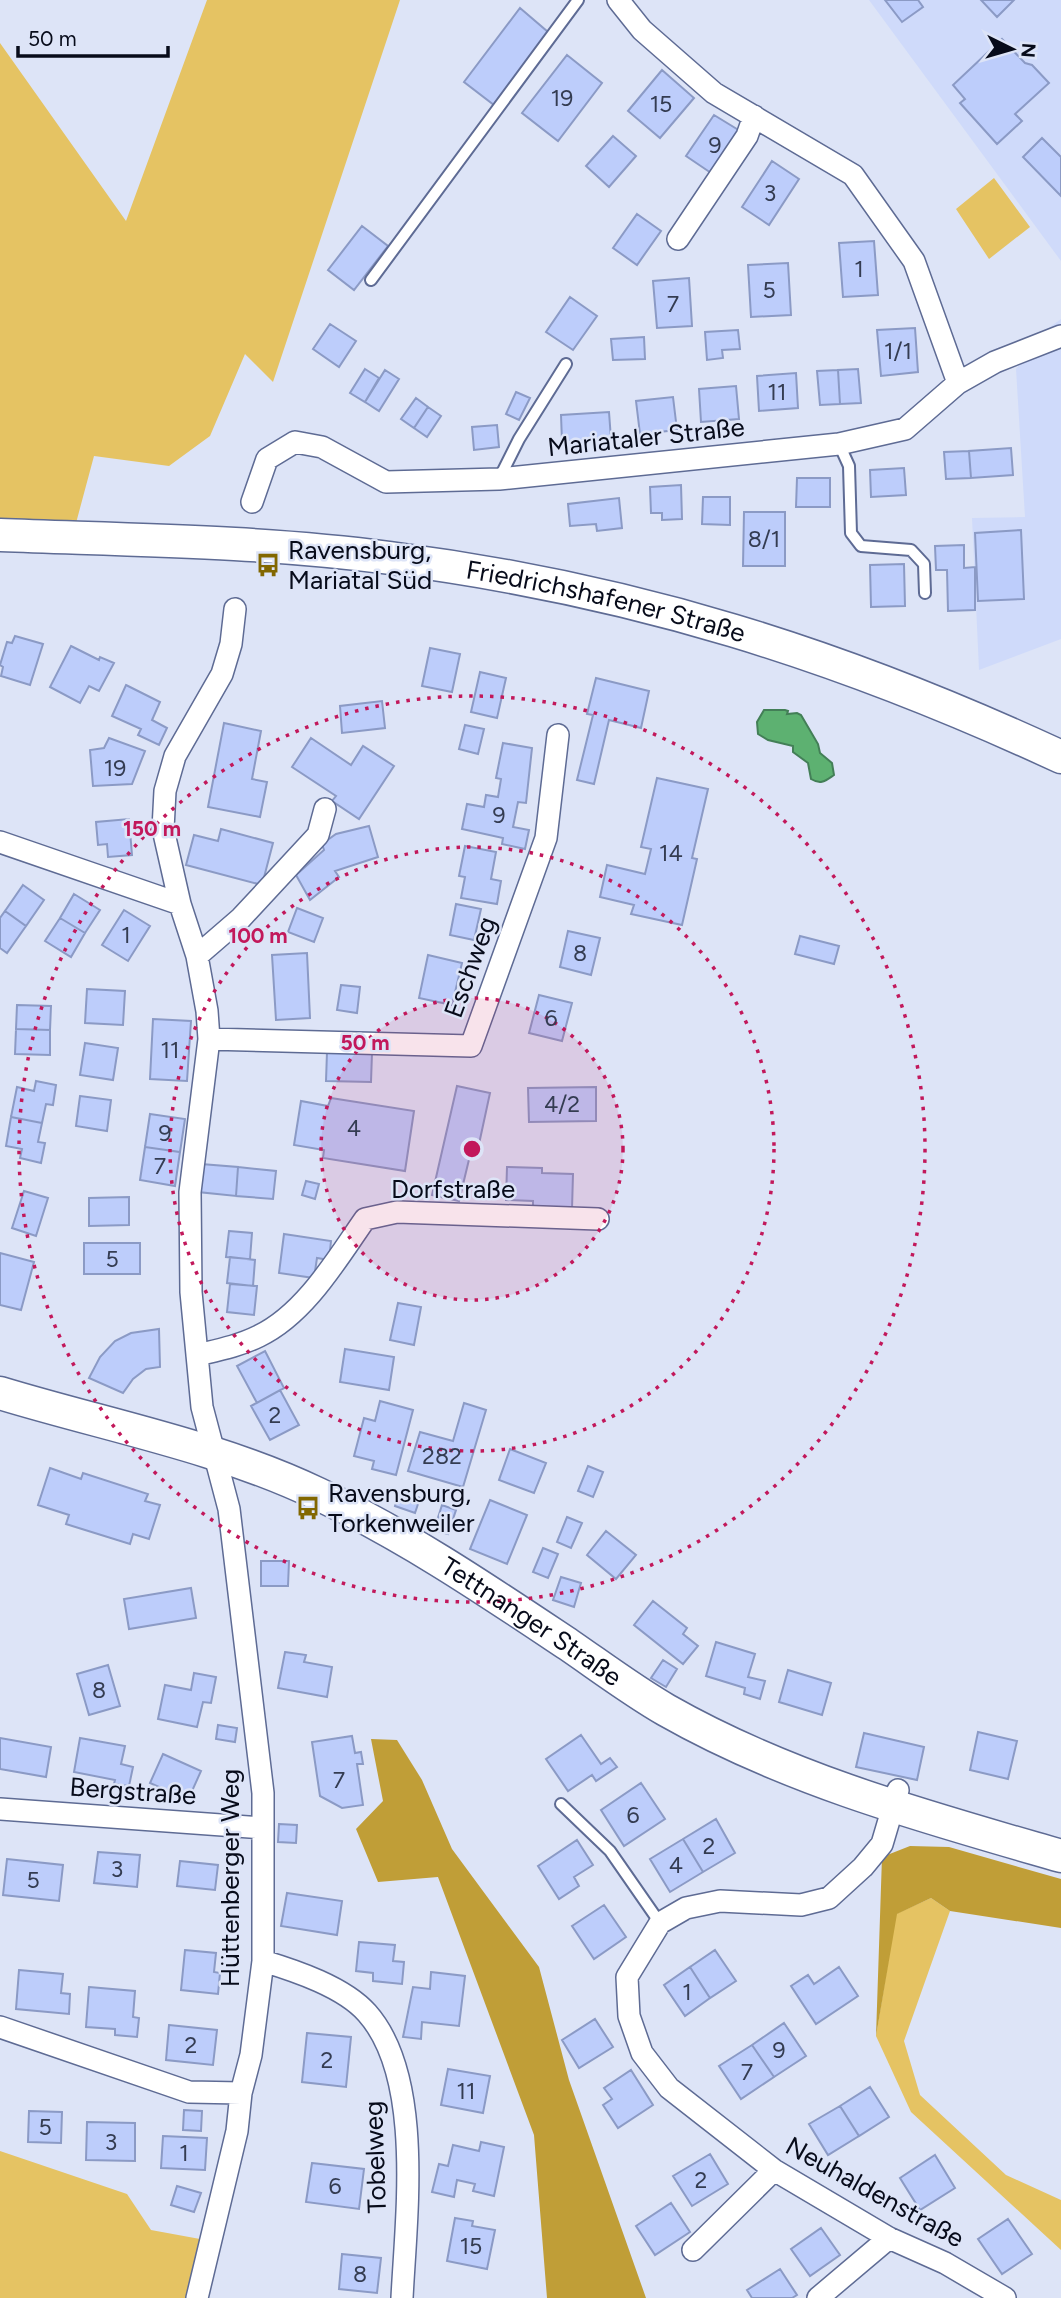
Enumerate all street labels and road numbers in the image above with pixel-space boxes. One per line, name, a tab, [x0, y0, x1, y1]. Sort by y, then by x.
street label: Mariataler Straße	[546, 411, 746, 463]
street label: Friedrichshafener Straße	[464, 553, 749, 649]
street label: Eschweg	[437, 912, 503, 1022]
street label: Dorfstraße	[391, 1173, 515, 1205]
street label: Tettnanger Straße	[435, 1550, 628, 1693]
street label: Hüttenberger Weg	[214, 1769, 246, 1987]
street label: Bergstraße	[69, 1771, 197, 1811]
street label: Tobelweg	[357, 2100, 393, 2214]
street label: Neuhaldenstraße	[780, 2130, 970, 2254]

